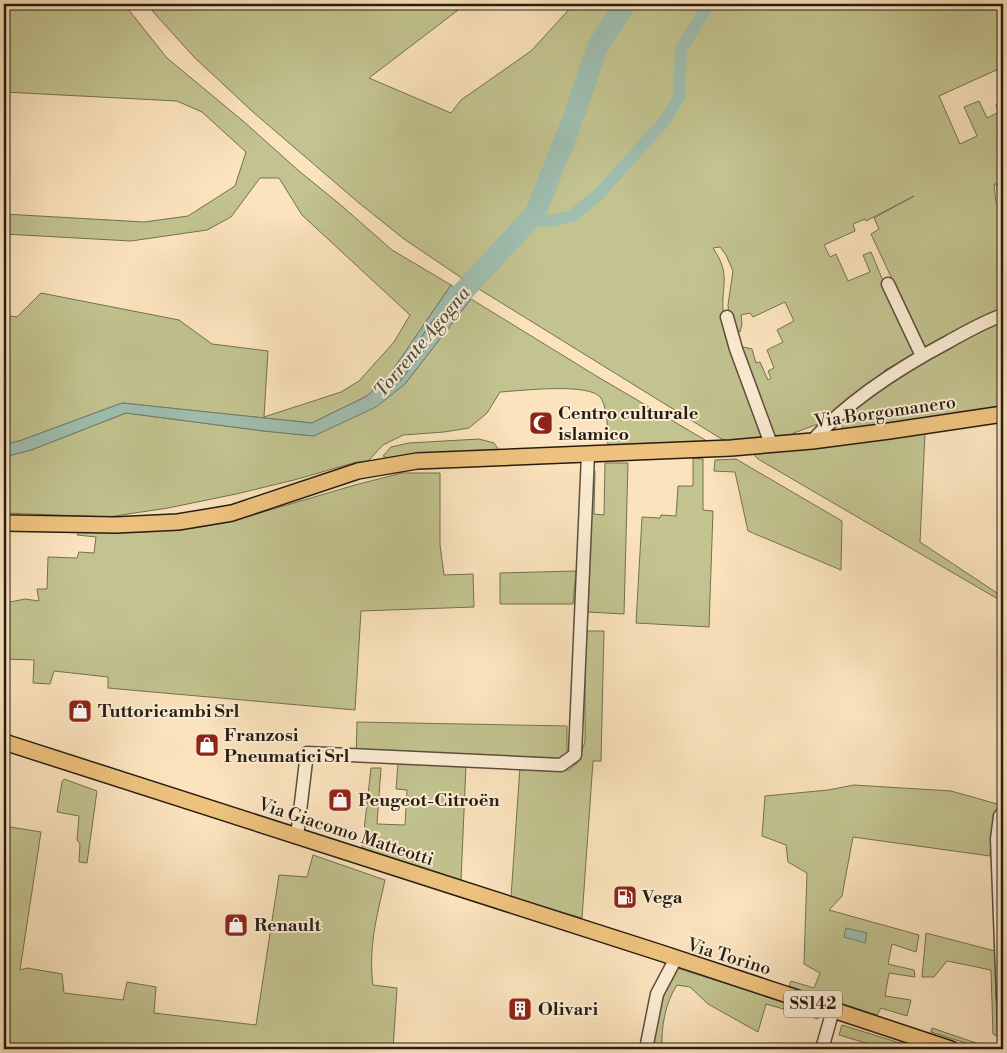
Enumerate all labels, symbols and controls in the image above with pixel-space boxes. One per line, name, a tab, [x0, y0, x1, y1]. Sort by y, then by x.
water label: Torrente Agogna	[369, 281, 476, 402]
street label: Via Borgomanero	[812, 391, 957, 433]
place label: Centro culturale islamico	[558, 402, 699, 446]
mosque icon: Centro culturale islamico	[528, 410, 554, 436]
shop icon: Tuttoricambi Srl	[67, 698, 93, 724]
place label: Tuttoricambi Srl	[98, 700, 239, 723]
place label: Franzosi Pneumatici Srl	[224, 724, 350, 768]
shop icon: Franzosi Pneumatici Srl	[194, 732, 220, 758]
shop icon: Peugeot-Citroën	[327, 787, 353, 813]
place label: Peugeot-Citroën	[358, 789, 500, 812]
street label: Via Giacomo Matteotti	[254, 792, 437, 871]
fuel station icon: Vega	[612, 884, 638, 910]
place label: Vega	[641, 886, 683, 909]
shop icon: Renault	[223, 912, 249, 938]
place label: Renault	[254, 914, 321, 937]
street label: Via Torino	[683, 933, 774, 981]
road number: SS142	[784, 991, 842, 1018]
building icon: Olivari	[507, 996, 533, 1022]
place label: Olivari	[538, 998, 599, 1021]

